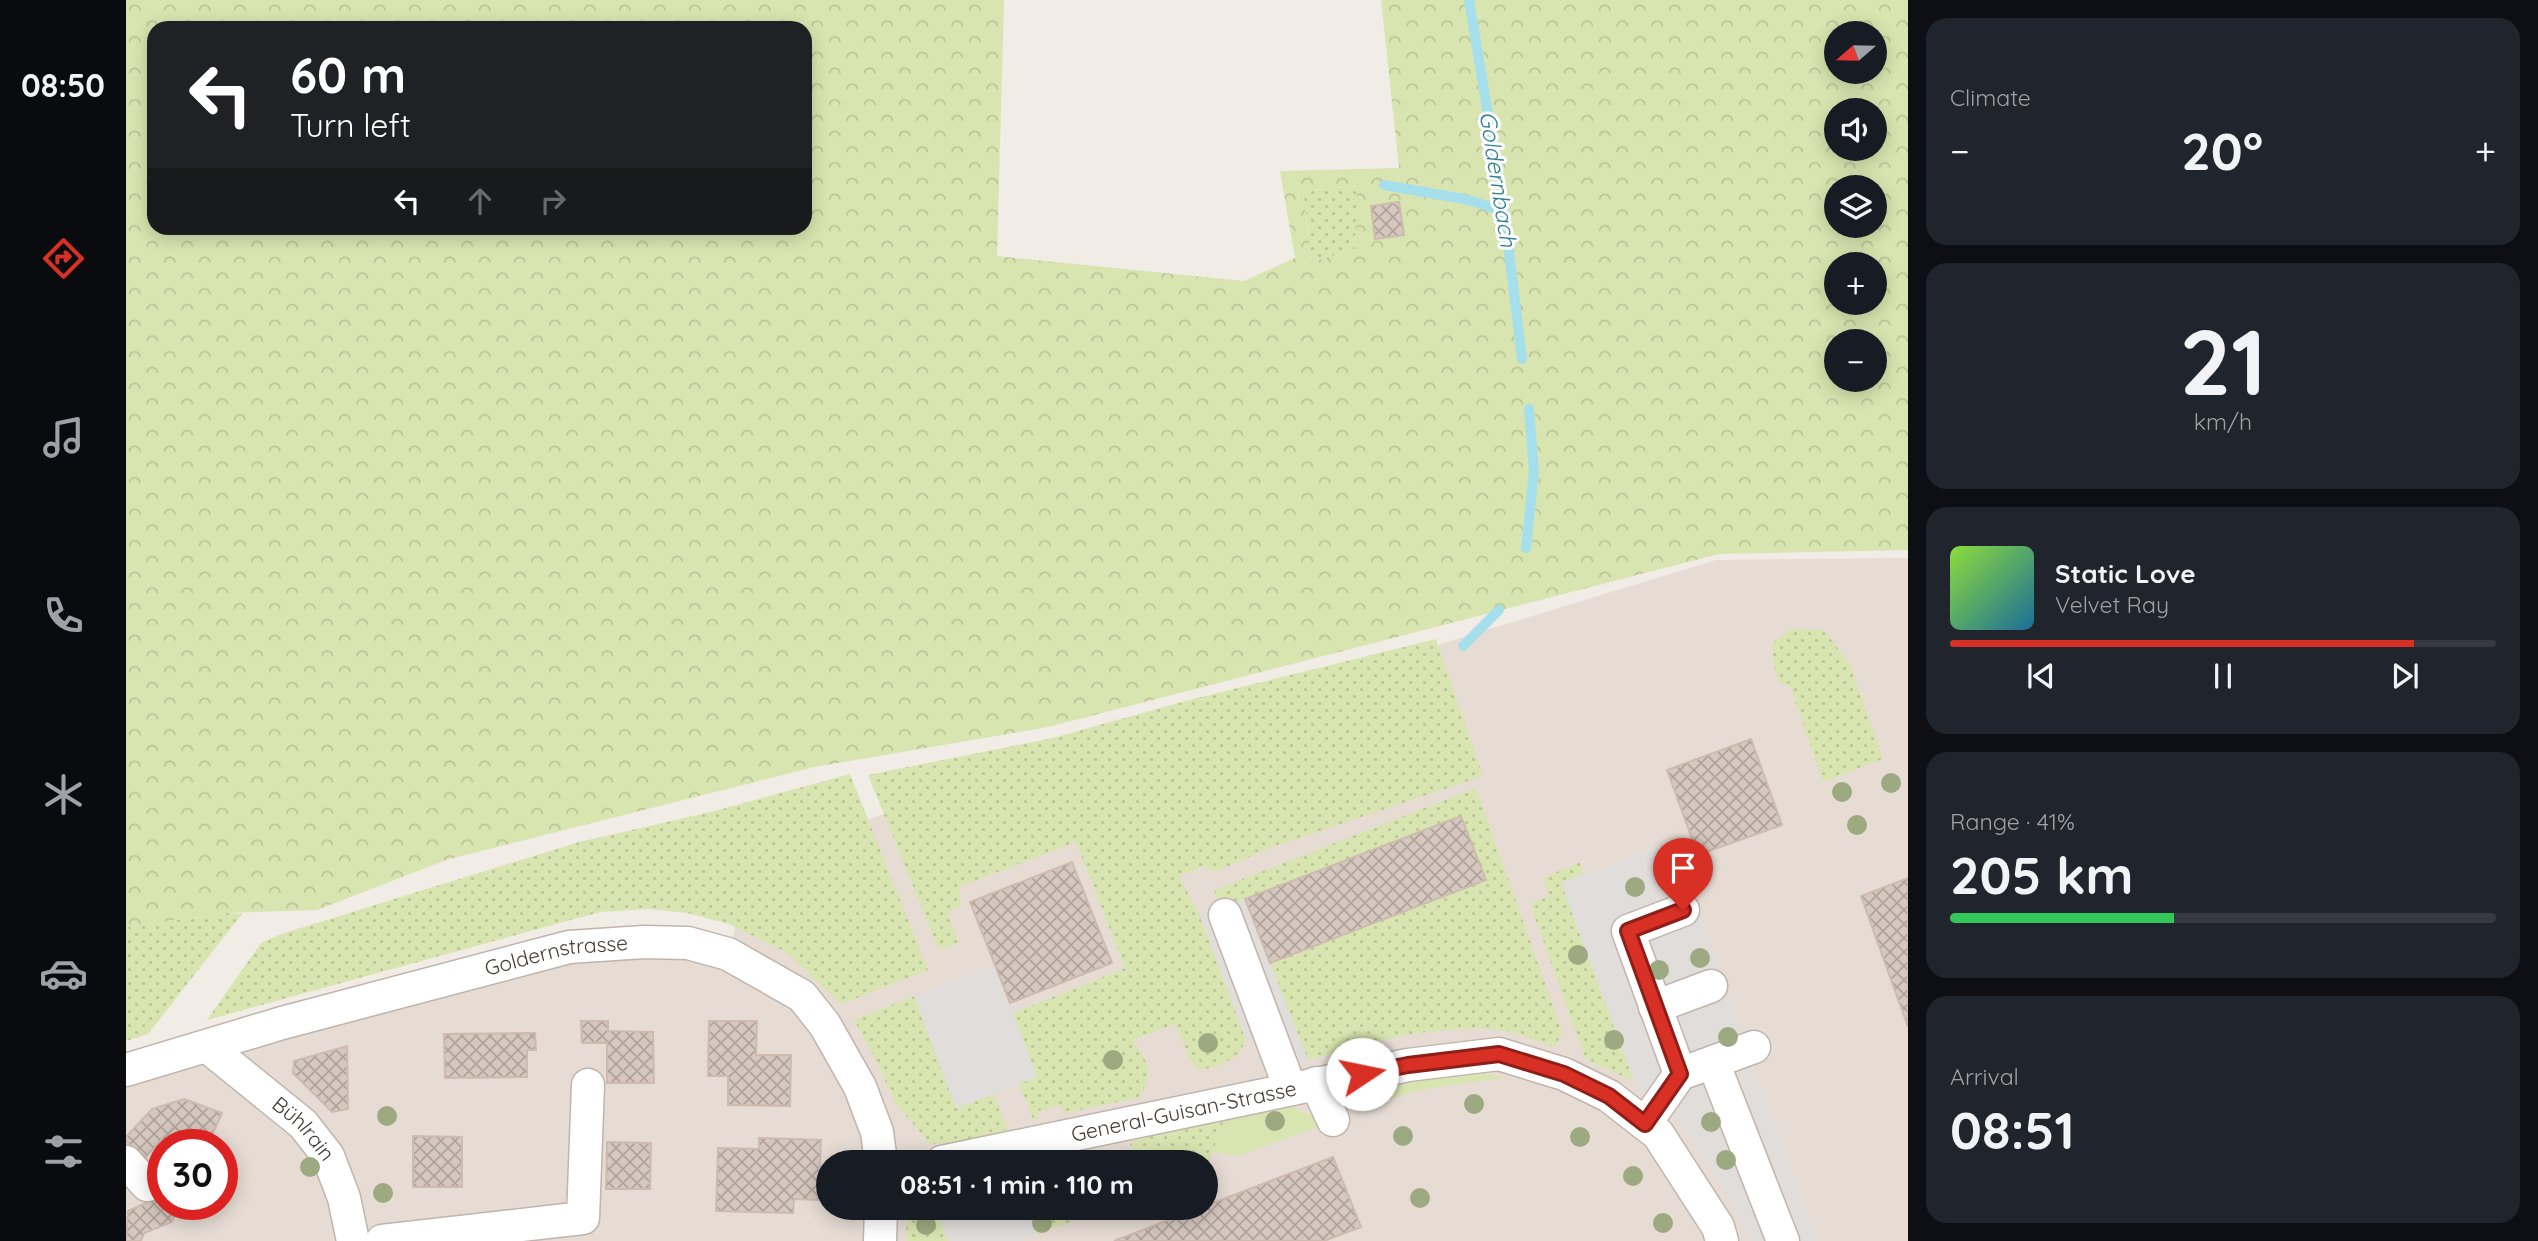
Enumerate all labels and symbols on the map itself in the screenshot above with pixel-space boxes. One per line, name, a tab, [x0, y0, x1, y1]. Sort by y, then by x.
north arrow	[1824, 21, 1886, 84]
water label: Goldernbach	[1473, 109, 1524, 250]
pin	[1653, 838, 1713, 910]
street label: Goldernstrasse	[482, 929, 629, 981]
position arrow	[1325, 1037, 1399, 1111]
street label: General-Guisan-Strasse	[1069, 1075, 1299, 1147]
street label: Bühlrain	[267, 1090, 341, 1166]
speed limit sign: 30	[147, 1129, 238, 1220]

